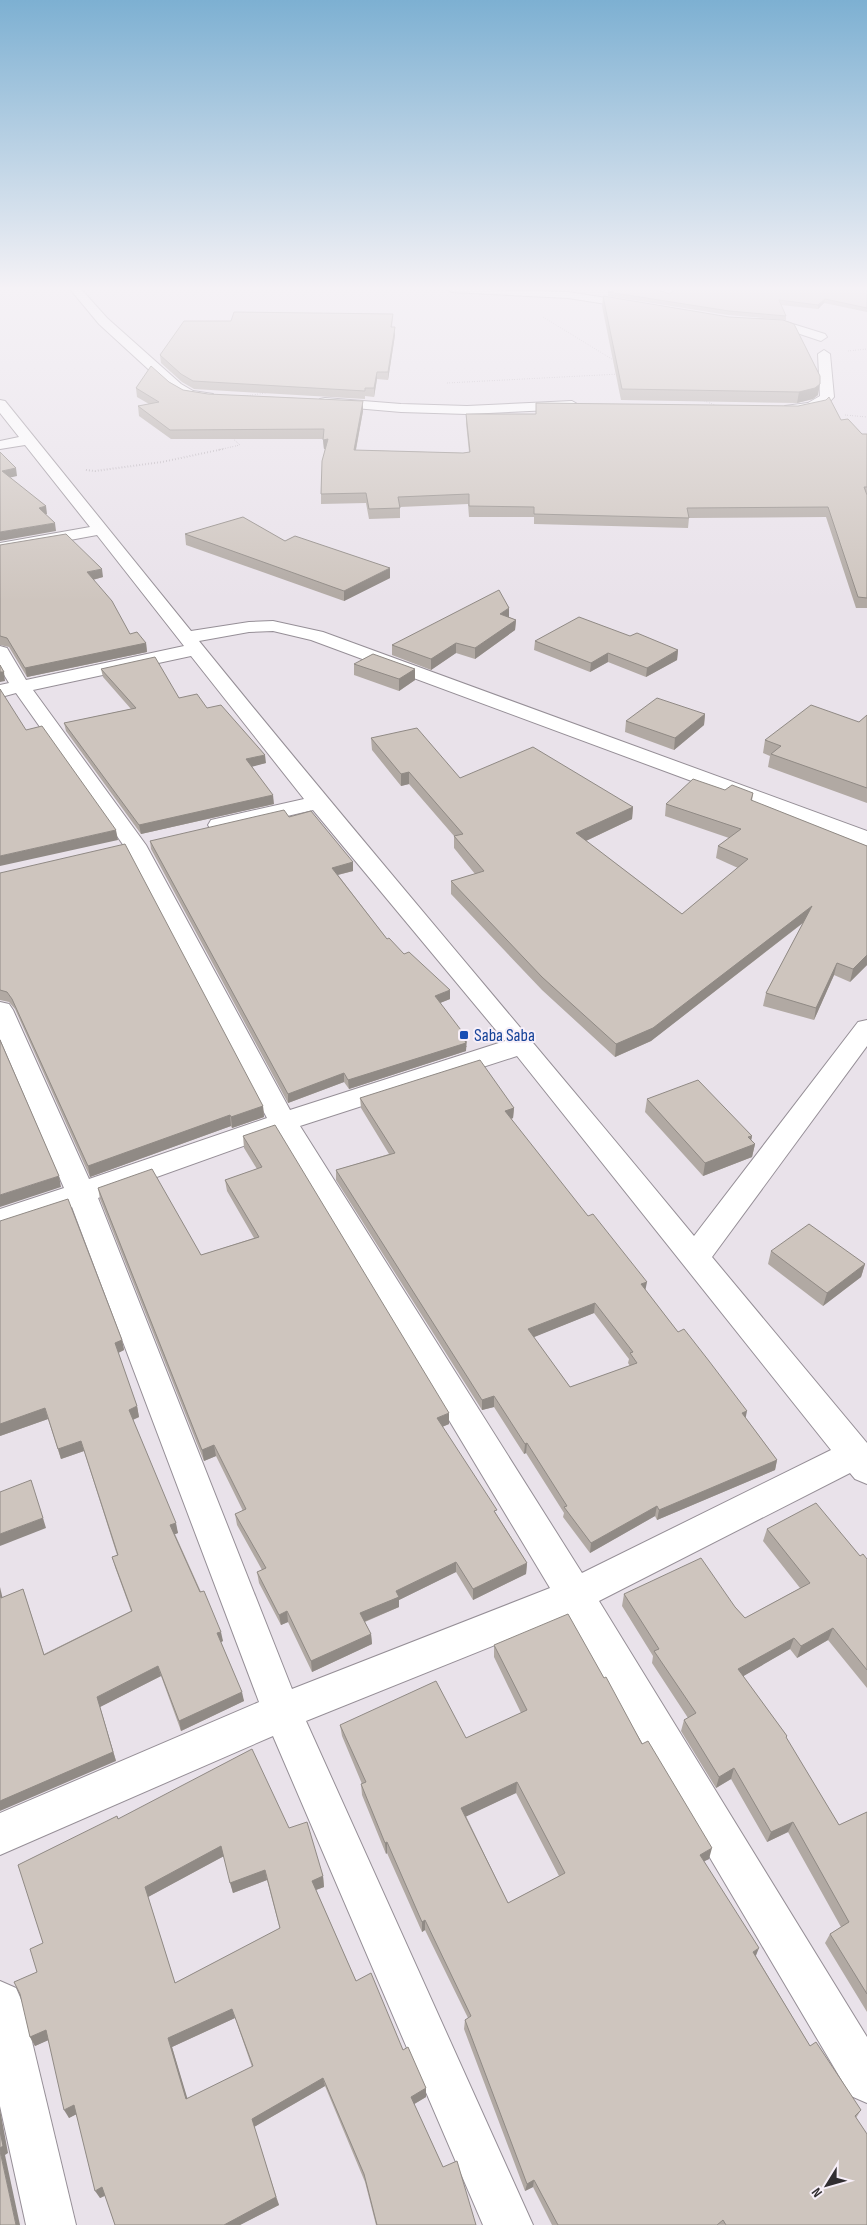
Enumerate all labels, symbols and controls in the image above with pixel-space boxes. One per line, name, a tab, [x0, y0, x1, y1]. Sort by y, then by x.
place label: Saba Saba	[474, 1025, 535, 1046]
marker: Saba Saba	[458, 1029, 470, 1041]
north arrow	[802, 2160, 852, 2210]
text: N	[808, 2184, 826, 2201]

